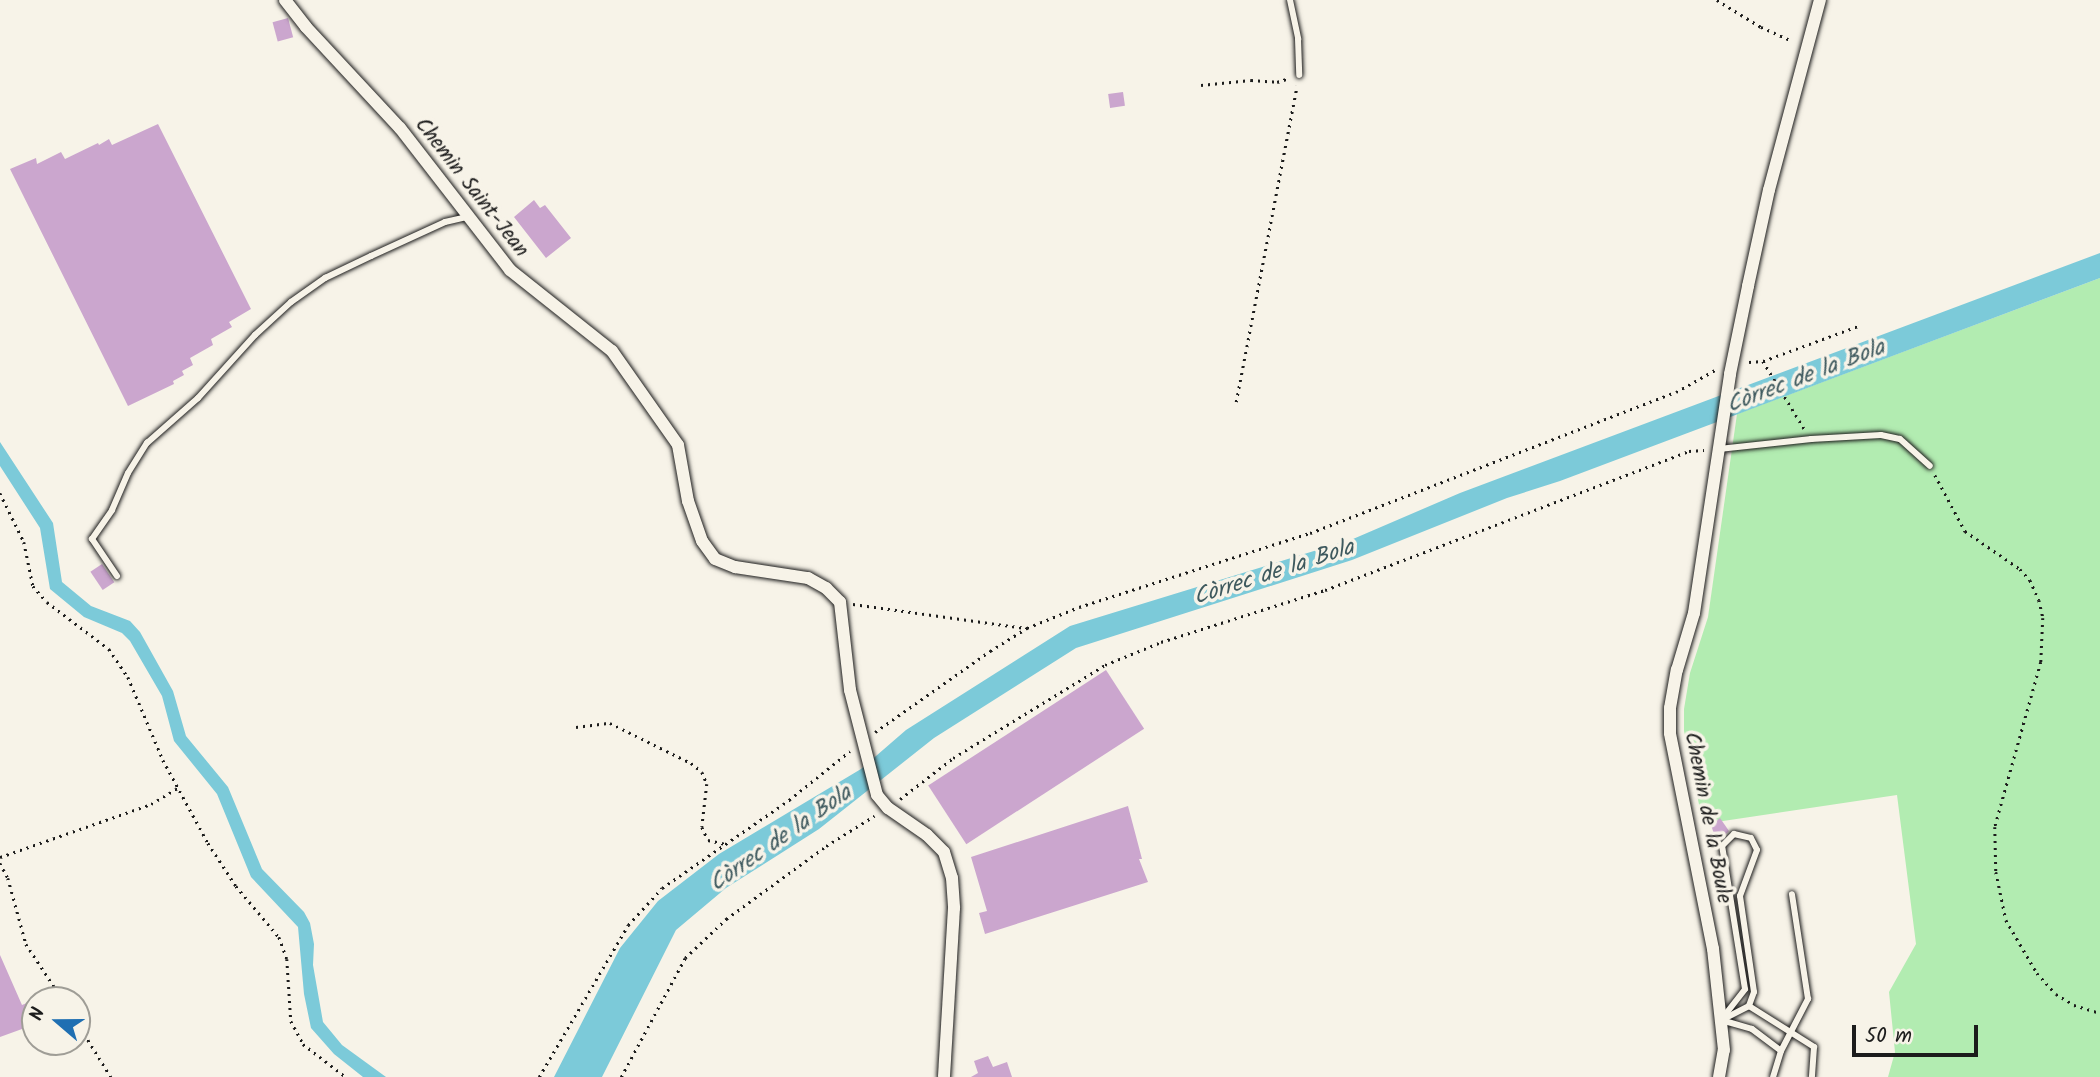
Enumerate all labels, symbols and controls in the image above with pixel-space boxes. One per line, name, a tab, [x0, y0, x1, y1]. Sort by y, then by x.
street label: Chemin Saint-Jean	[409, 113, 533, 263]
water label: Còrrec de la Bola	[1723, 334, 1889, 420]
water label: Còrrec de la Bola	[1190, 534, 1358, 612]
street label: Chemin de la Boule	[1678, 730, 1736, 906]
water label: Còrrec de la Bola	[705, 780, 857, 898]
north arrow	[21, 986, 91, 1056]
text: N	[22, 1004, 54, 1025]
scale bar	[1855, 1010, 1981, 1054]
text: 50 m	[1865, 1020, 1912, 1053]

